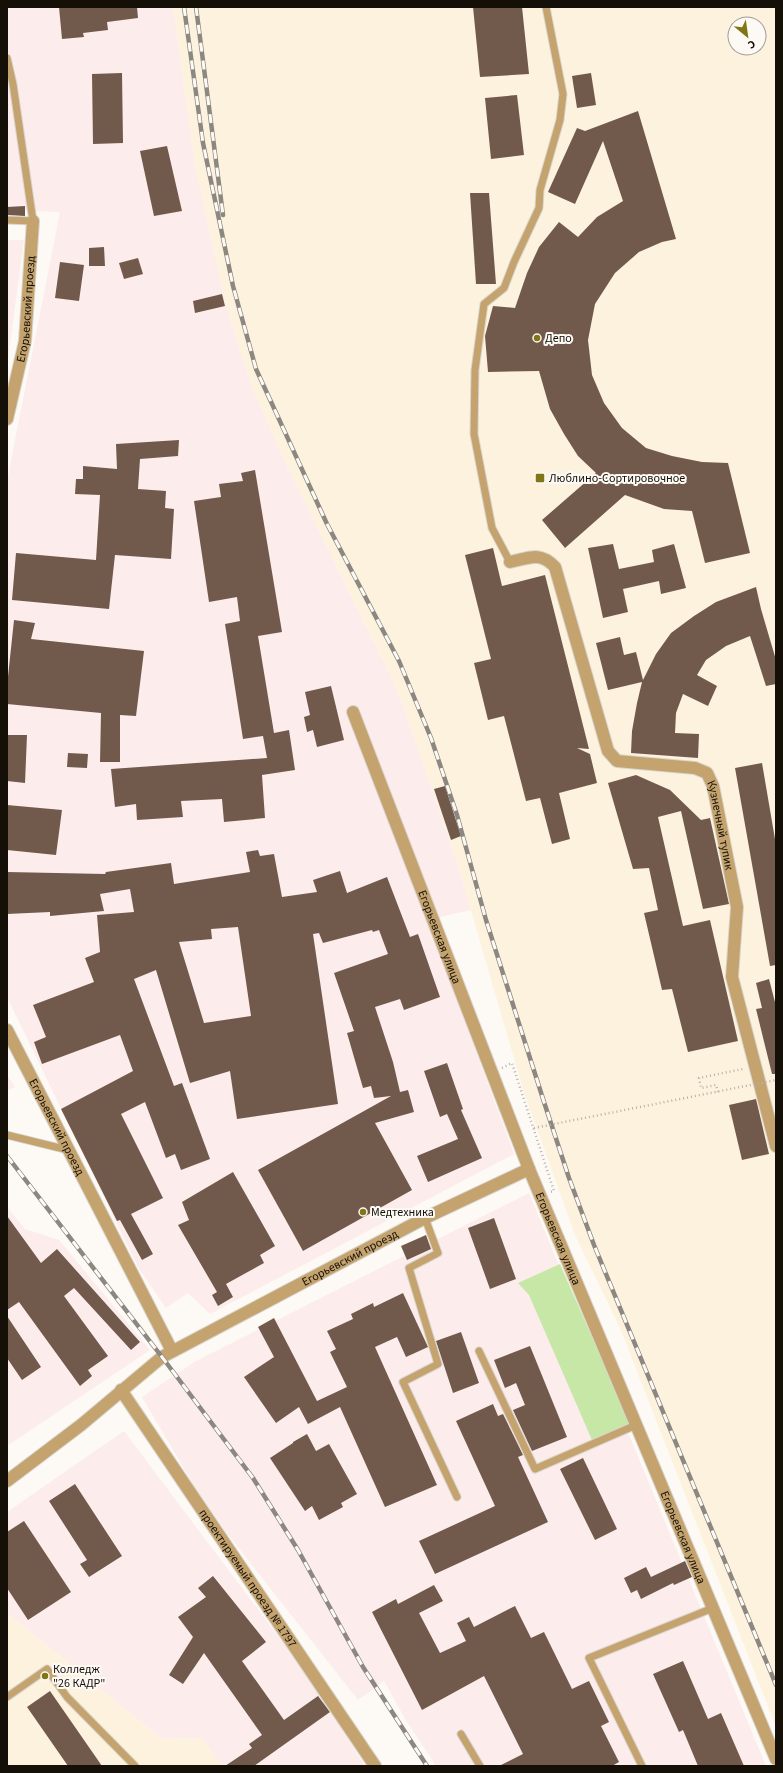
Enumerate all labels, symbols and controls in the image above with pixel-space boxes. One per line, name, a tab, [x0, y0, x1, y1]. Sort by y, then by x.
north arrow	[727, 16, 767, 56]
text: С	[745, 36, 758, 53]
street label: Егорьевский проезд	[12, 255, 39, 364]
place label: Депо	[545, 330, 572, 347]
marker: Депо	[532, 333, 542, 343]
place label: Люблино-Сортировочное	[549, 470, 685, 487]
marker: Люблино-Сортировочное	[534, 472, 546, 484]
street label: Кузнечный тупик	[703, 777, 738, 871]
street label: Егорьевская улица	[414, 887, 465, 986]
street label: Егорьевский проезд	[25, 1075, 89, 1179]
street label: Егорьевская улица	[531, 1189, 585, 1288]
place label: Медтехника	[371, 1204, 434, 1221]
marker: Медтехника	[358, 1207, 368, 1217]
street label: Егорьевский проезд	[299, 1225, 402, 1290]
street label: Егорьевская улица	[656, 1488, 710, 1586]
street label: проектируемый проезд № 1797	[195, 1505, 301, 1651]
place label: Колледж "26 КАДР"	[53, 1661, 105, 1692]
marker: Колледж "26 КАДР"	[40, 1671, 50, 1681]

